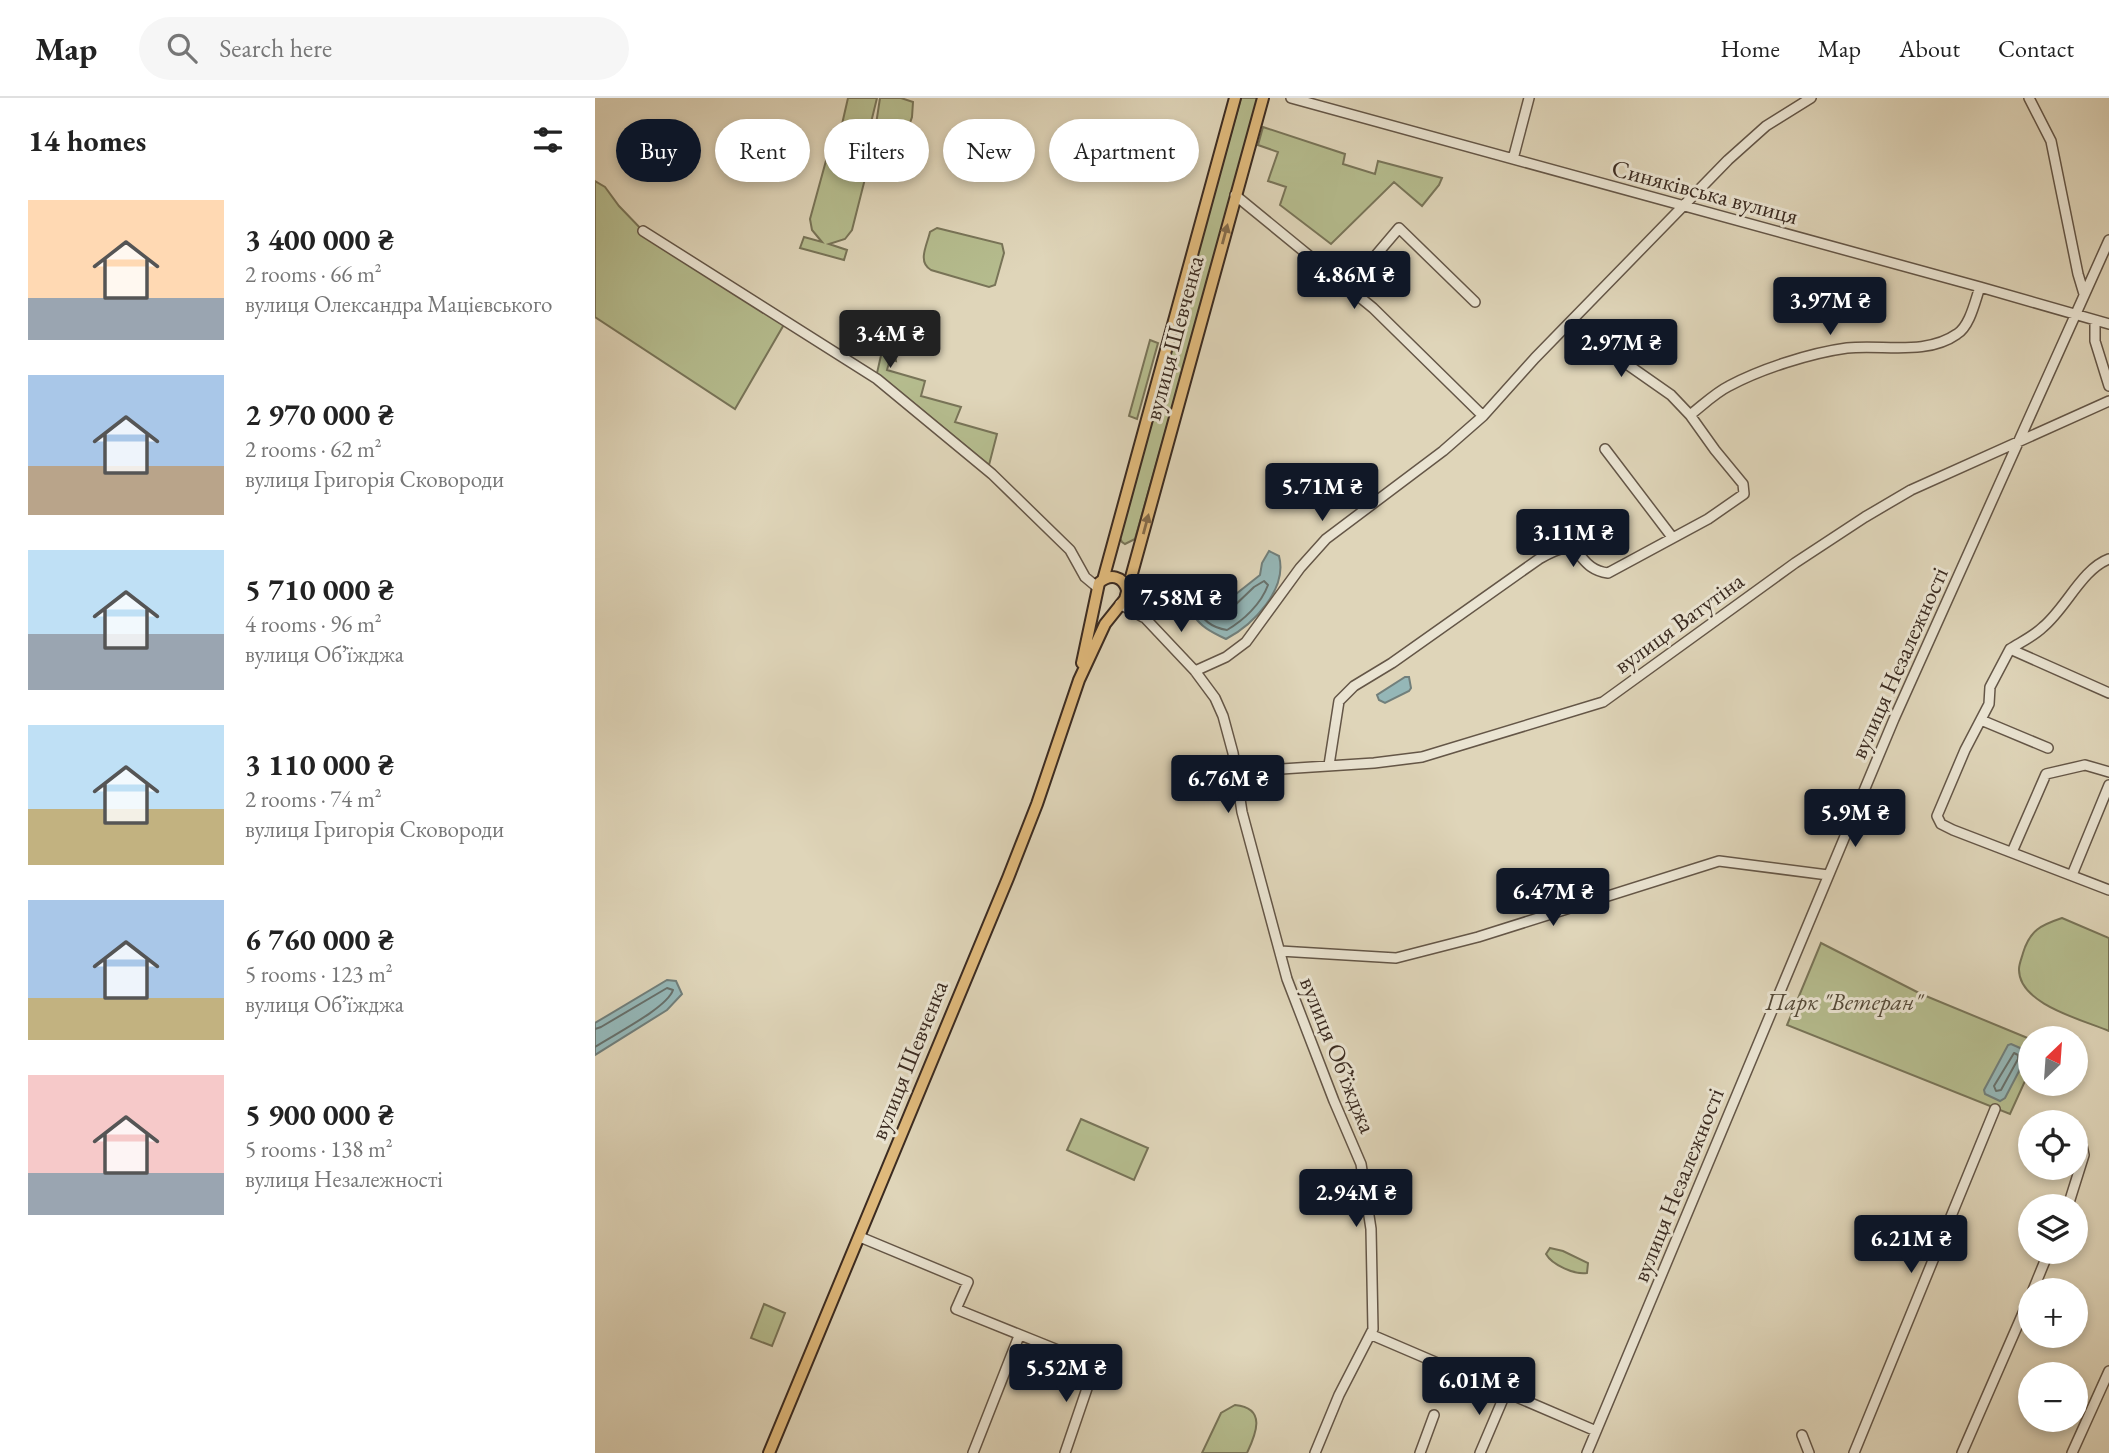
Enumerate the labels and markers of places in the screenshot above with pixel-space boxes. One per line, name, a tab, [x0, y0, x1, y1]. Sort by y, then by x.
pin: 4.86M ₴	[1289, 252, 1419, 311]
pin: 3.97M ₴	[1765, 278, 1895, 337]
pin: 3.4M ₴	[833, 310, 947, 370]
pin: 2.97M ₴	[1556, 320, 1686, 379]
pin: 5.71M ₴	[1257, 464, 1387, 523]
pin: 3.11M ₴	[1508, 510, 1638, 569]
pin: 7.58M ₴	[1116, 574, 1246, 634]
pin: 6.76M ₴	[1163, 756, 1293, 815]
pin: 5.9M ₴	[1798, 790, 1912, 849]
pin: 6.47M ₴	[1488, 868, 1618, 928]
pin: 2.94M ₴	[1291, 1170, 1421, 1229]
pin: 6.21M ₴	[1846, 1216, 1976, 1275]
pin: 5.52M ₴	[1001, 1344, 1131, 1404]
pin: 6.01M ₴	[1414, 1358, 1544, 1417]

